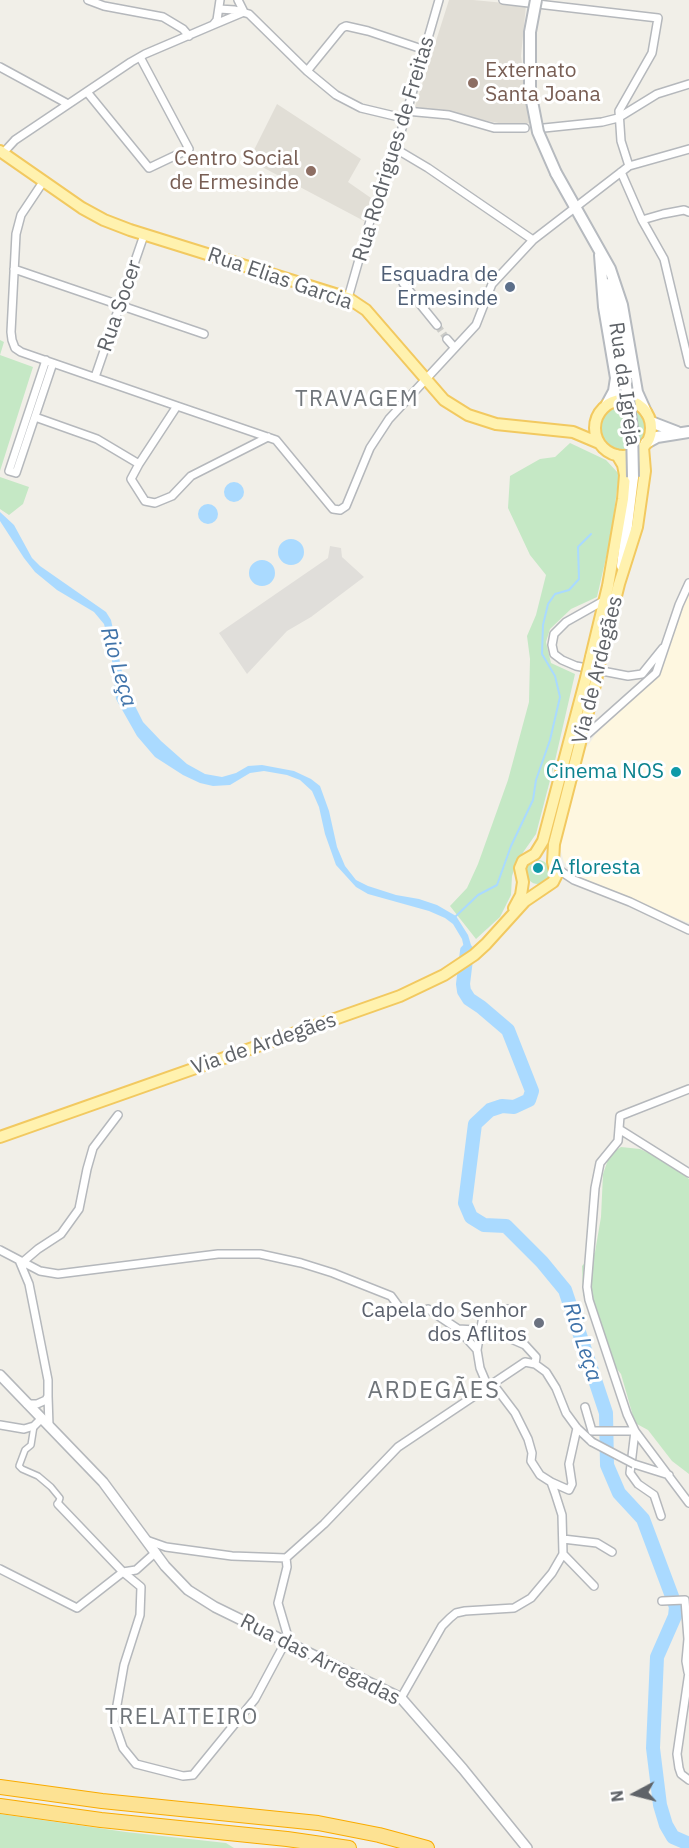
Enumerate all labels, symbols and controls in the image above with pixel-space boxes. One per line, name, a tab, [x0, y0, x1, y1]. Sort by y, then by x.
street label: Rua Rodrigues de Freitas	[348, 33, 440, 265]
place label: Externato Santa Joana	[485, 58, 601, 108]
marker: Externato Santa Joana	[466, 76, 480, 90]
place label: Centro Social de Ermesinde	[169, 146, 299, 196]
marker: Centro Social de Ermesinde	[304, 164, 318, 178]
street label: Rua Elias Garcia	[204, 242, 356, 316]
street label: Rua Socer	[93, 257, 147, 355]
place label: Esquadra de Ermesinde	[381, 262, 498, 312]
marker: Esquadra de Ermesinde	[503, 280, 517, 294]
street label: Rua da Igreja	[603, 320, 645, 448]
district label: TRAVAGEM	[295, 387, 419, 413]
street label: Via de Ardegães	[567, 593, 629, 747]
water label: Rio Leça	[94, 624, 142, 710]
place label: Cinema NOS	[546, 759, 664, 785]
marker: Cinema NOS	[669, 765, 683, 779]
place label: A floresta	[550, 855, 640, 881]
marker: A floresta	[531, 861, 545, 875]
street label: Via de Ardegães	[188, 1007, 340, 1081]
place label: Capela do Senhor dos Aflitos	[361, 1298, 527, 1348]
water label: Rio Leça	[557, 1299, 607, 1385]
marker: Capela do Senhor dos Aflitos	[532, 1316, 546, 1330]
district label: ARDEGÃES	[368, 1377, 500, 1405]
street label: Rua das Arregadas	[236, 1609, 404, 1711]
district label: TRELAITEIRO	[105, 1705, 259, 1731]
north arrow	[605, 1764, 665, 1824]
text: N	[607, 1789, 628, 1803]

